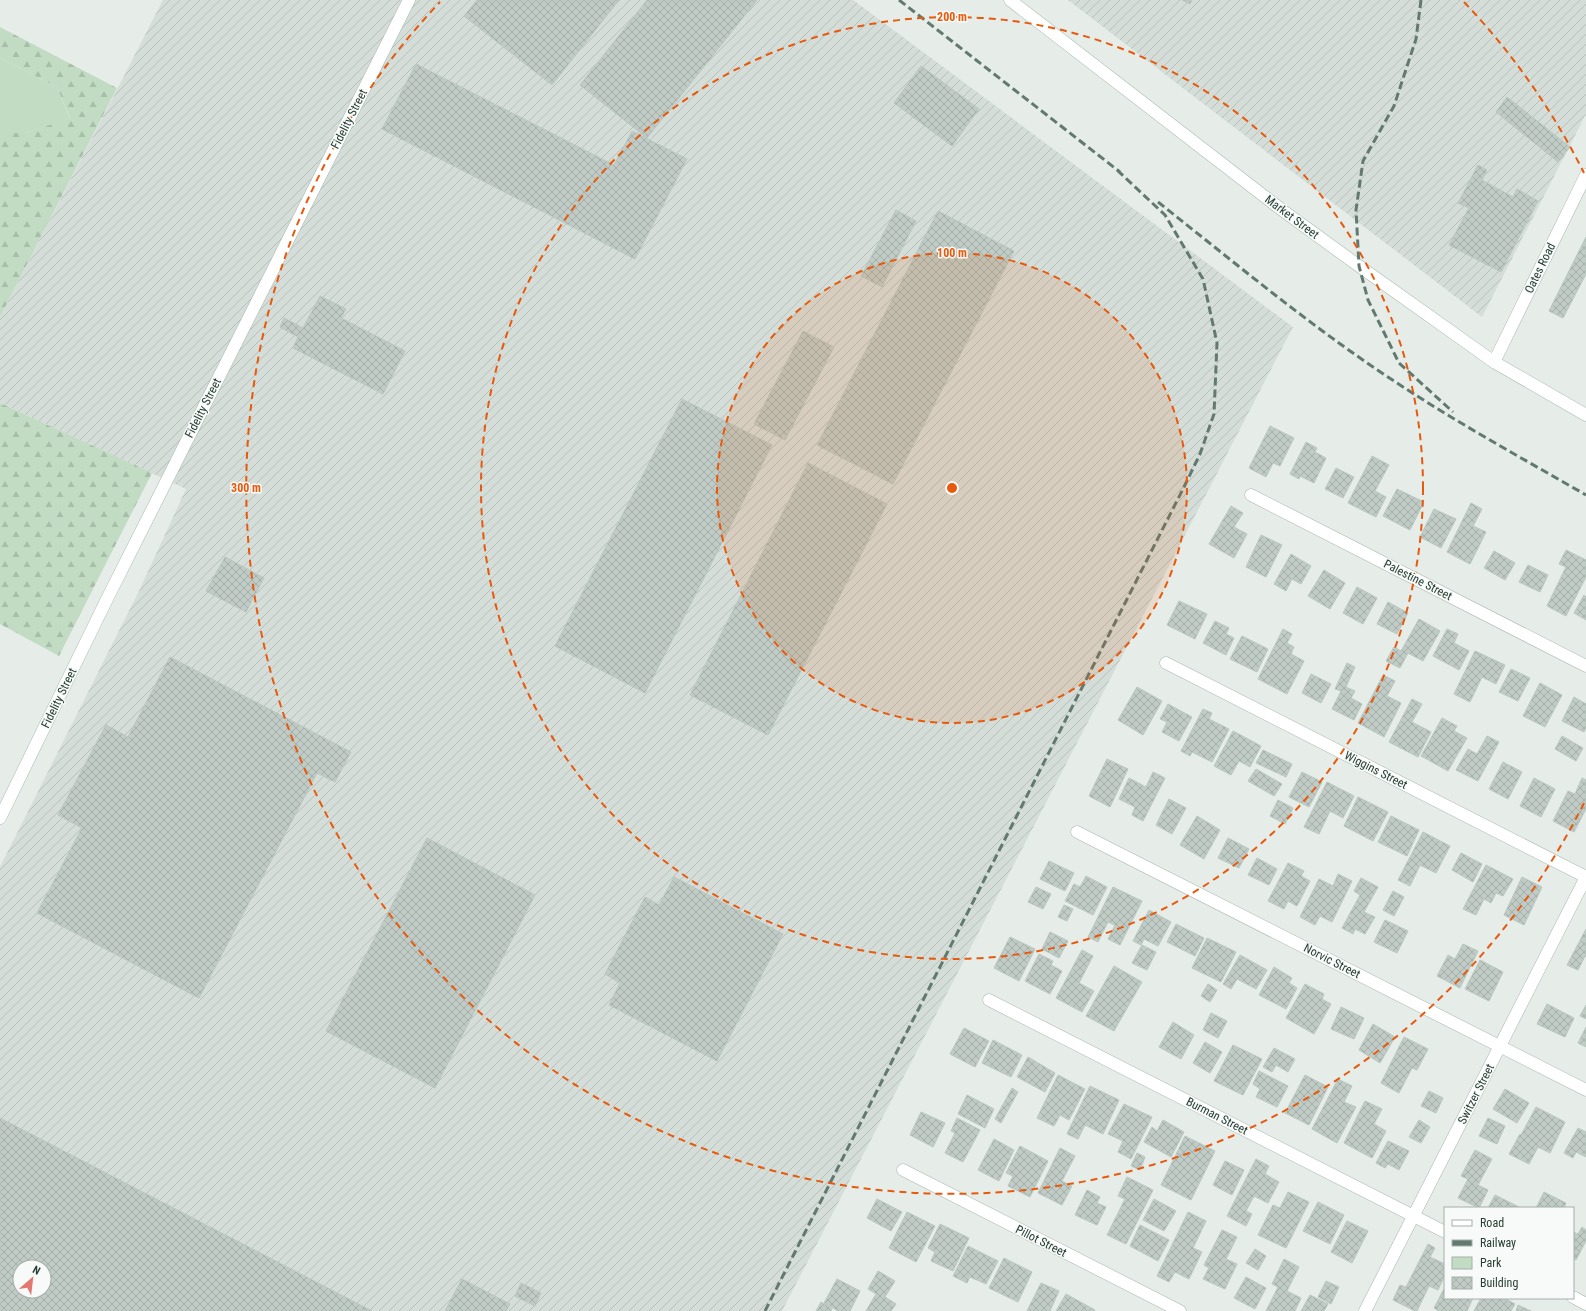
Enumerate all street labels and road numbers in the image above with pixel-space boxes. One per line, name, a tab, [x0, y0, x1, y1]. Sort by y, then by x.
street label: Fidelity Street	[328, 86, 370, 151]
street label: Market Street	[1262, 192, 1322, 242]
street label: Oates Road	[1522, 240, 1558, 296]
street label: Fidelity Street	[182, 375, 224, 440]
street label: Palestine Street	[1381, 557, 1455, 603]
street label: Fidelity Street	[38, 665, 80, 730]
street label: Wiggins Street	[1342, 748, 1410, 792]
street label: Norvic Street	[1301, 941, 1363, 981]
street label: Switzer Street	[1455, 1061, 1497, 1126]
street label: Burman Street	[1184, 1094, 1251, 1138]
street label: Pillot Street	[1013, 1222, 1069, 1260]

